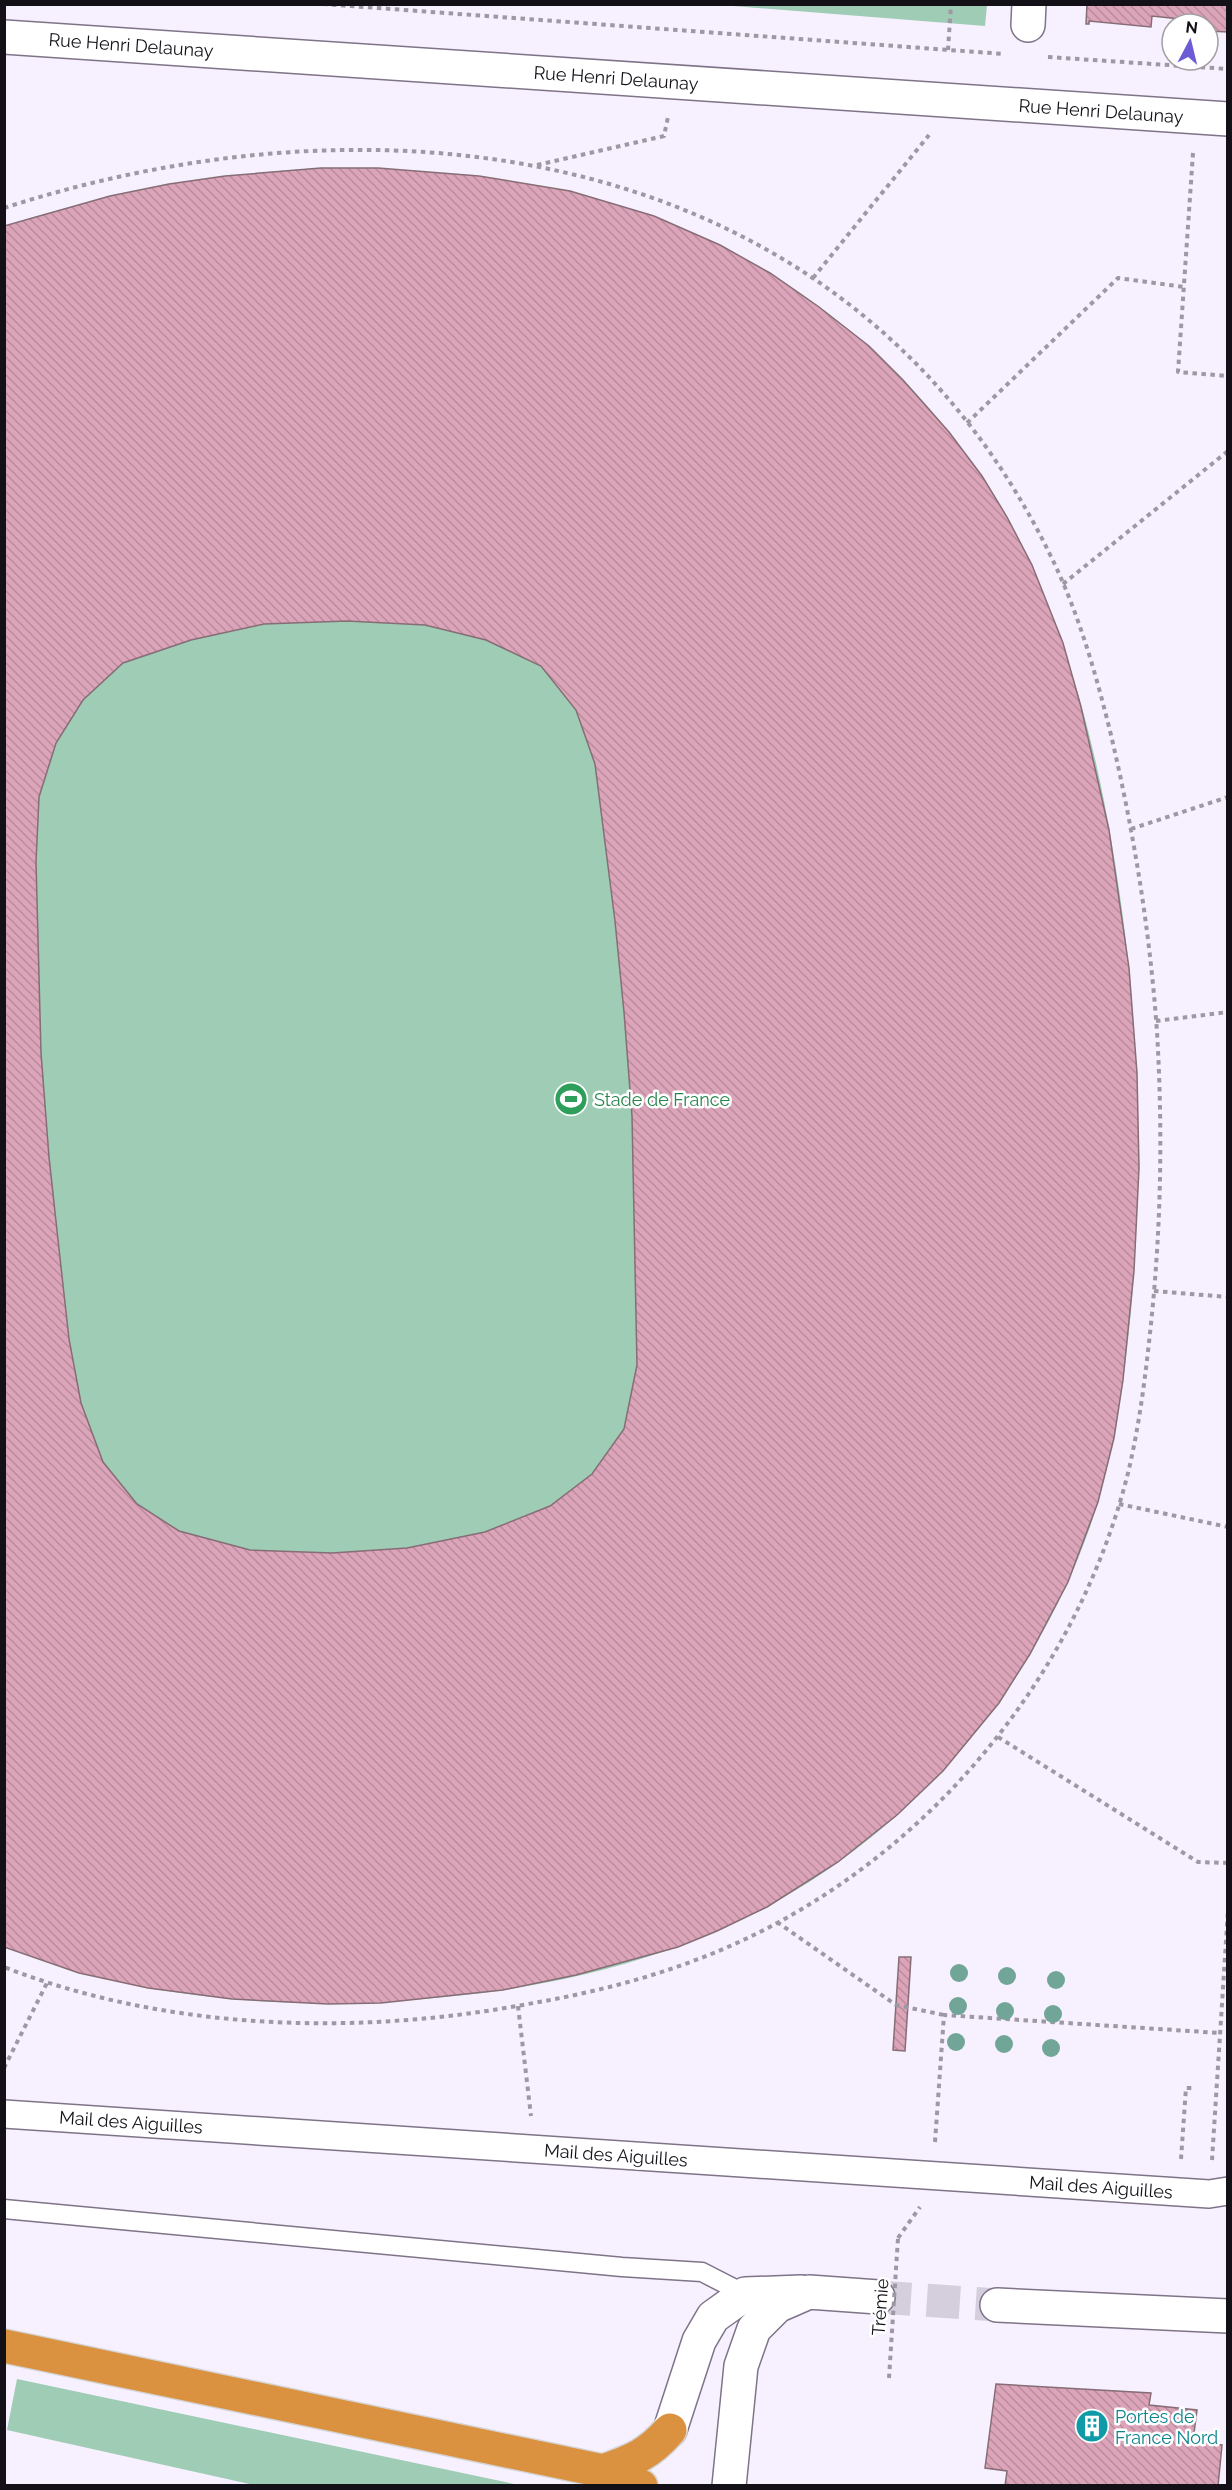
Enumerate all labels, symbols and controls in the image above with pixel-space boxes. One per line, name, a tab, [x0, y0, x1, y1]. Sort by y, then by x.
north arrow	[1160, 12, 1220, 72]
text: N	[1185, 17, 1199, 38]
street label: Rue Henri Delaunay	[48, 29, 214, 61]
street label: Rue Henri Delaunay	[533, 62, 699, 94]
street label: Rue Henri Delaunay	[1018, 95, 1184, 127]
sports icon: Stade de France	[553, 1081, 589, 1117]
place label: Stade de France	[594, 1089, 731, 1110]
street label: Mail des Aiguilles	[59, 2107, 204, 2138]
street label: Mail des Aiguilles	[544, 2140, 689, 2171]
street label: Mail des Aiguilles	[1029, 2172, 1174, 2203]
street label: Trémie	[868, 2277, 892, 2336]
place label: Portes de France Nord	[1115, 2406, 1218, 2448]
building icon: Portes de France Nord	[1074, 2408, 1110, 2444]

